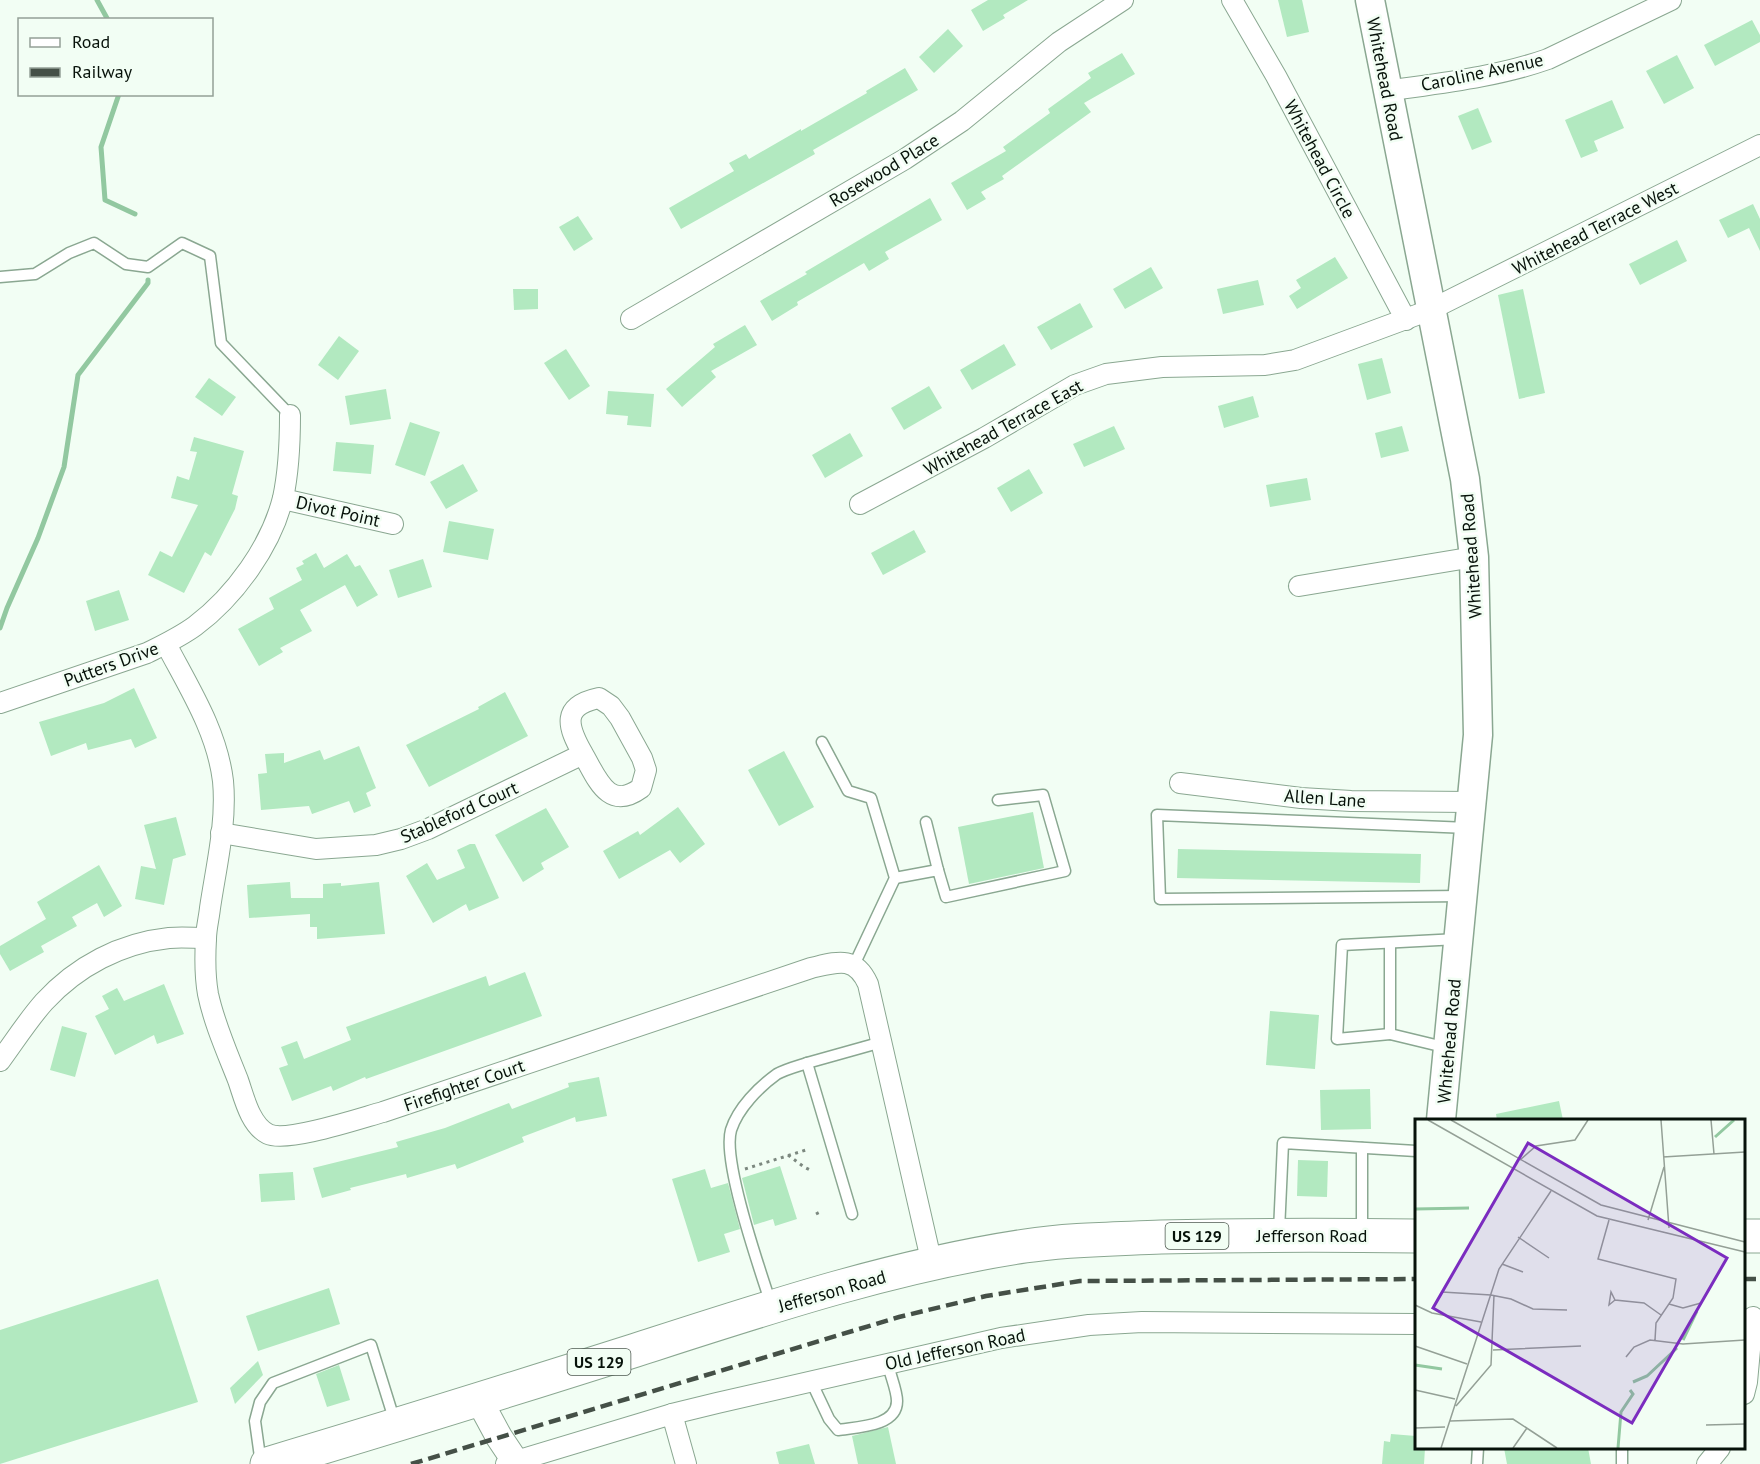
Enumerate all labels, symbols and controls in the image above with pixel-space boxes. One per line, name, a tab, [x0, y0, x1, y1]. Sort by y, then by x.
street label: Whitehead Road	[1362, 15, 1408, 143]
legend	[18, 18, 213, 96]
text: Road	[72, 30, 110, 53]
street label: Caroline Avenue	[1419, 48, 1545, 96]
text: Railway	[72, 60, 133, 83]
street label: Whitehead Circle	[1279, 96, 1361, 222]
street label: Rosewood Place	[825, 128, 943, 212]
street label: Whitehead Terrace West	[1508, 176, 1682, 280]
street label: Whitehead Terrace East	[919, 374, 1087, 480]
street label: Divot Point	[294, 490, 382, 532]
street label: Whitehead Road	[1455, 493, 1487, 619]
street label: Putters Drive	[60, 636, 162, 692]
street label: Stableford Court	[397, 776, 521, 848]
street label: Allen Lane	[1283, 784, 1367, 812]
street label: Whitehead Road	[1432, 978, 1466, 1104]
street label: Firefighter Court	[401, 1054, 527, 1116]
inset map	[1415, 1119, 1745, 1449]
road number: US 129	[1166, 1223, 1228, 1249]
street label: Jefferson Road	[1256, 1224, 1367, 1247]
street label: Jefferson Road	[775, 1265, 888, 1318]
street label: Old Jefferson Road	[883, 1323, 1027, 1375]
road number: US 129	[568, 1349, 630, 1375]

